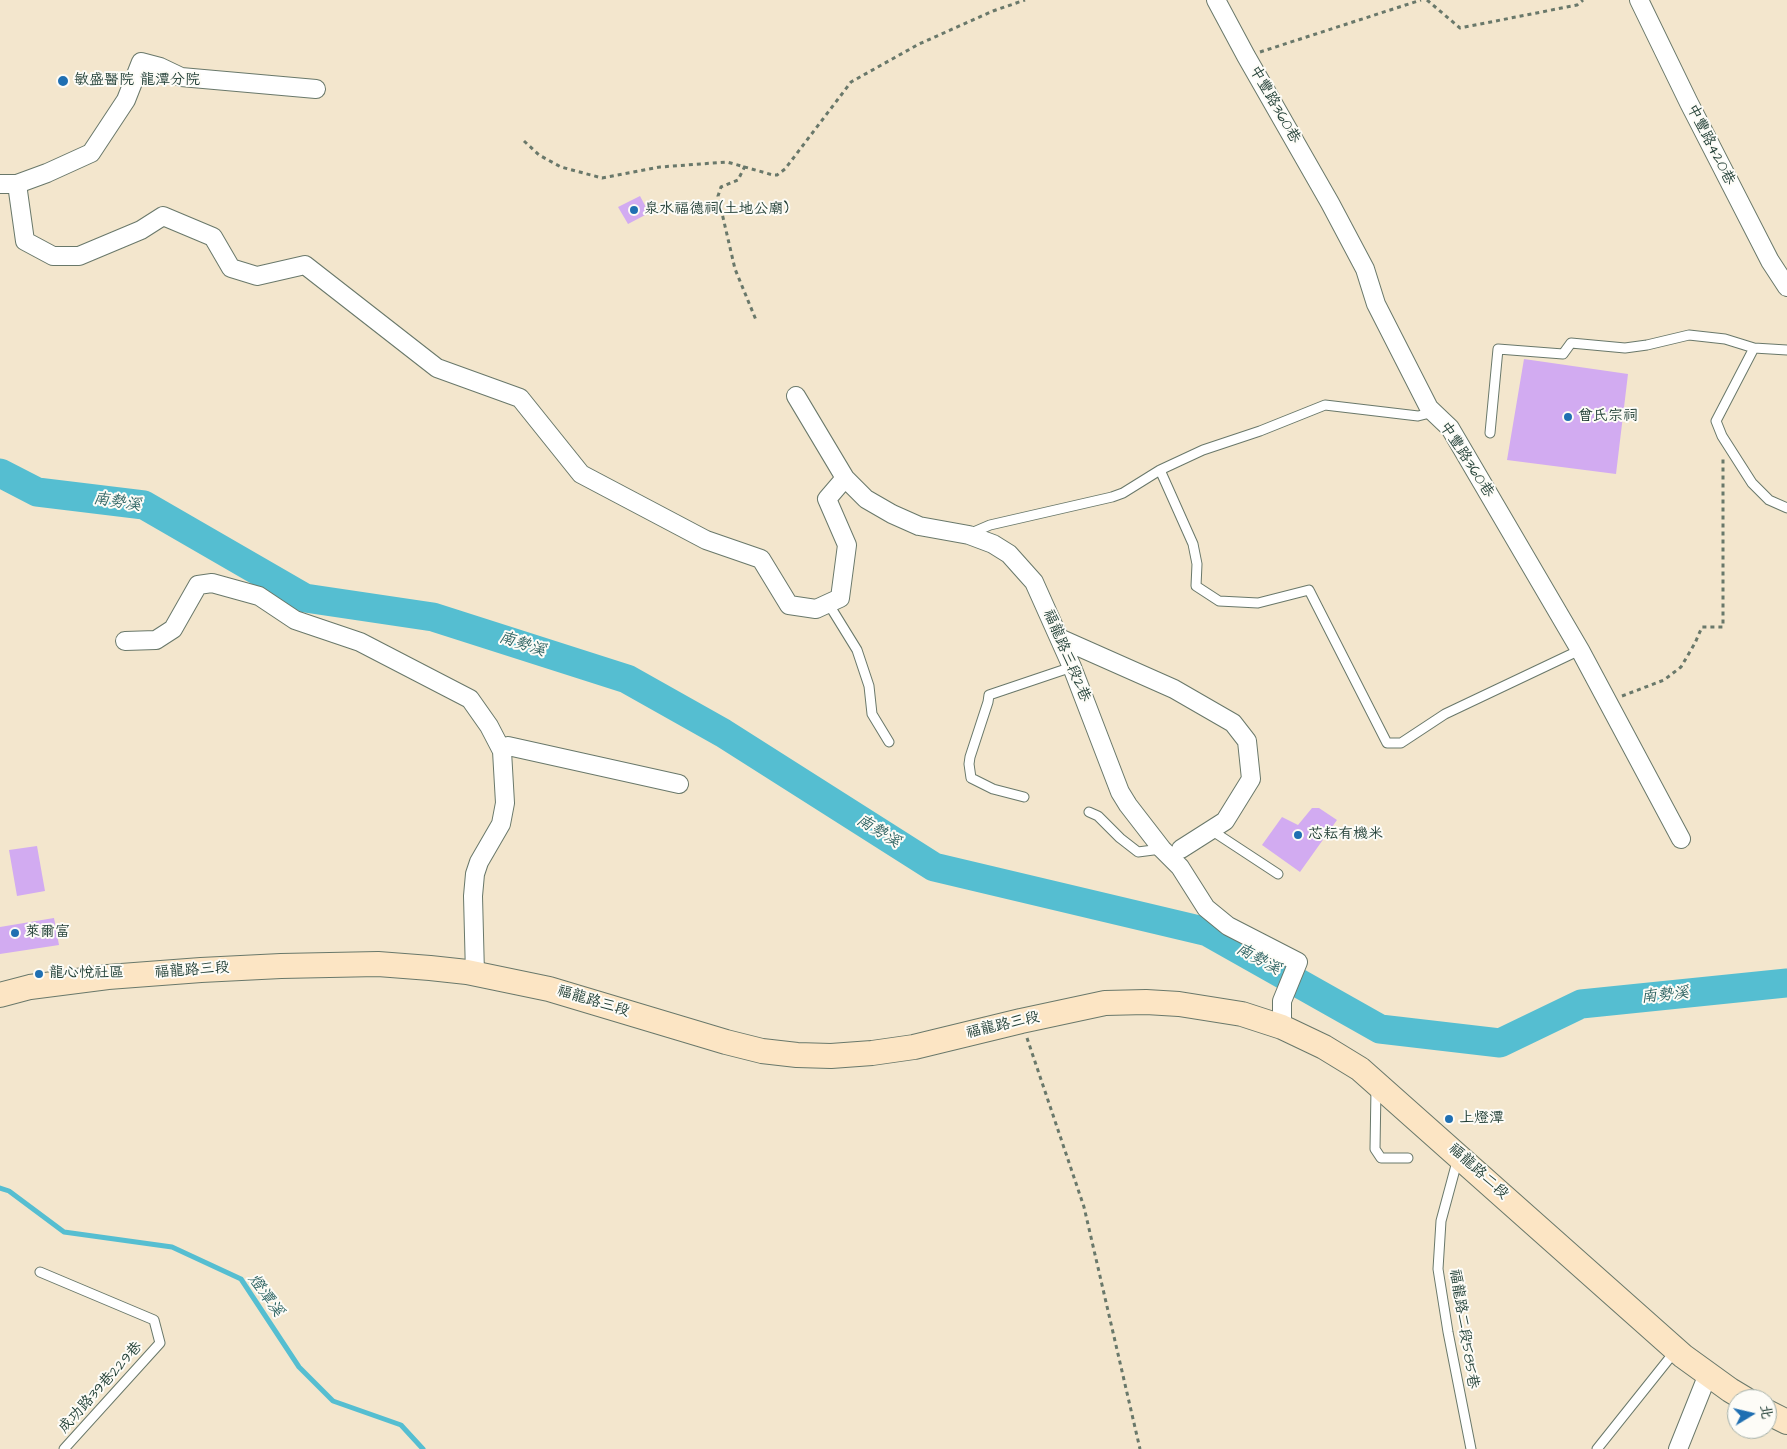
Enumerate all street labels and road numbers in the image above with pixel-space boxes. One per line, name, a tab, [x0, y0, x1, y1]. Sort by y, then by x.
street label: 中豐路360巷	[1245, 63, 1303, 147]
street label: 中豐路420巷	[1682, 102, 1738, 188]
street label: 中豐路360巷	[1435, 419, 1497, 501]
street label: 福龍路三段2巷	[1038, 607, 1094, 705]
street label: 福龍路三段	[154, 959, 230, 983]
street label: 福龍路三段	[555, 982, 631, 1022]
street label: 福龍路三段	[964, 1009, 1042, 1043]
street label: 福龍路二段	[1444, 1140, 1512, 1204]
street label: 福龍路二段585巷	[1445, 1268, 1481, 1390]
street label: 成功路39巷229巷	[55, 1339, 147, 1437]

